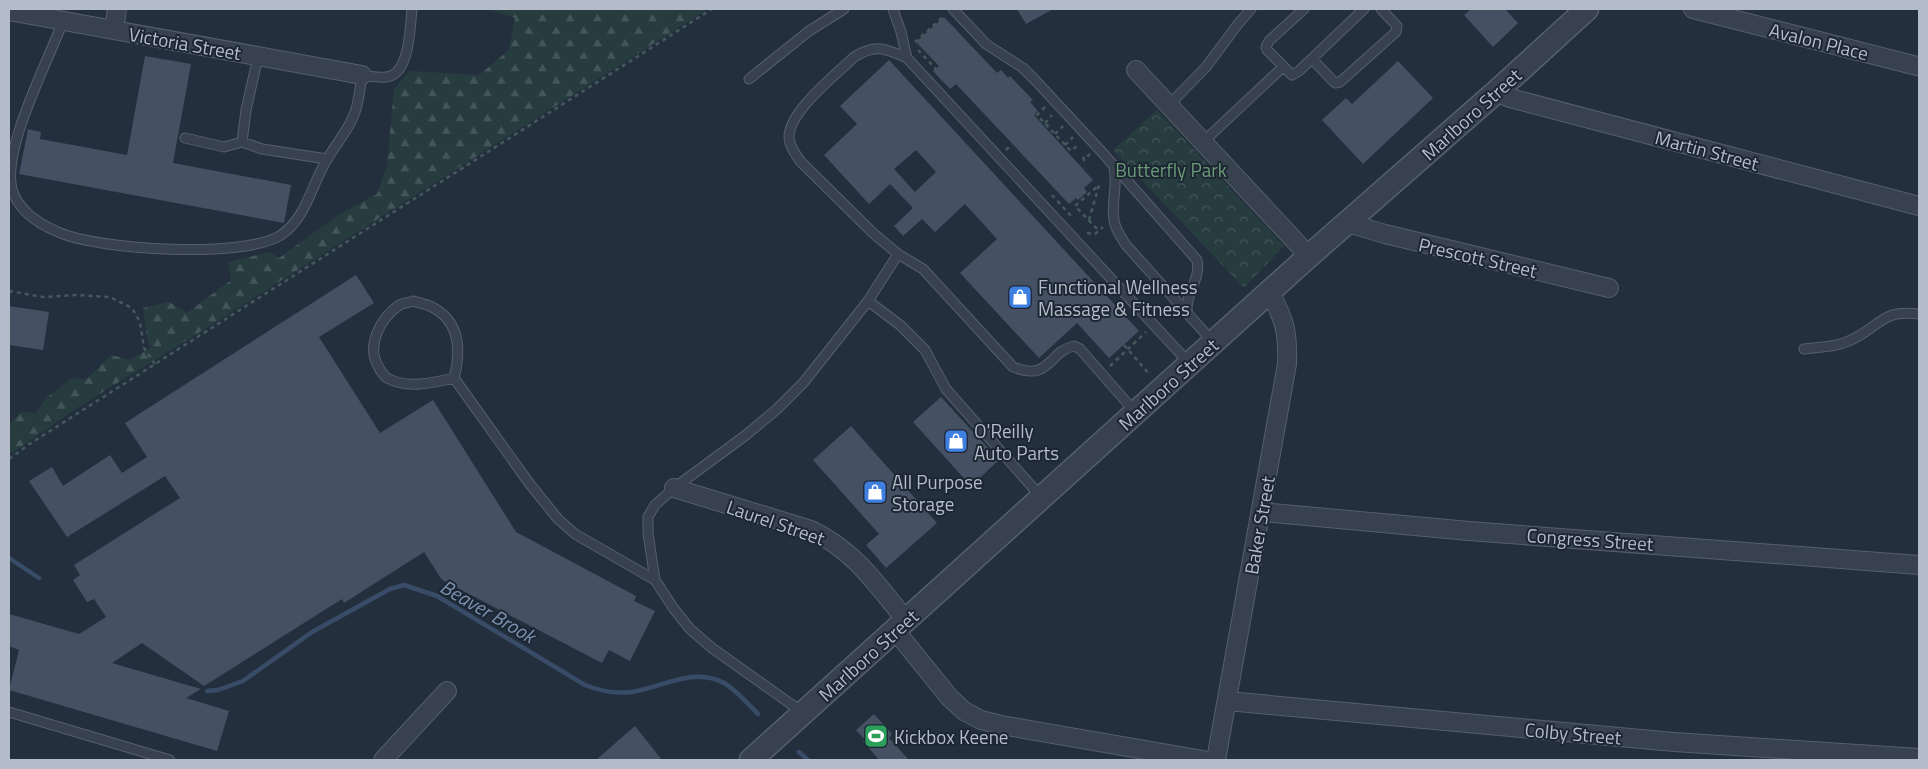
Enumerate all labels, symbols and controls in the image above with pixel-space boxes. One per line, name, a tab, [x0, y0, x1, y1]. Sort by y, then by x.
street label: Avalon Place	[1766, 15, 1872, 67]
street label: Victoria Street	[127, 19, 244, 67]
street label: Marlboro Street	[1414, 61, 1528, 167]
street label: Martin Street	[1652, 122, 1762, 178]
park label: Butterfly Park	[1115, 155, 1227, 184]
street label: Prescott Street	[1416, 229, 1540, 285]
place label: Functional Wellness Massage & Fitness	[1038, 272, 1198, 323]
shop icon: Functional Wellness Massage & Fitness	[1007, 284, 1033, 310]
street label: Marlboro Street	[1111, 331, 1225, 437]
place label: O'Reilly Auto Parts	[974, 416, 1059, 467]
shop icon: O'Reilly Auto Parts	[943, 428, 969, 454]
place label: All Purpose Storage	[892, 467, 983, 518]
street label: Baker Street	[1236, 473, 1282, 576]
shop icon: All Purpose Storage	[862, 479, 888, 505]
street label: Laurel Street	[723, 492, 829, 552]
street label: Congress Street	[1526, 520, 1655, 558]
water label: Beaver Brook	[434, 571, 543, 652]
street label: Marlboro Street	[811, 602, 925, 708]
street label: Colby Street	[1524, 714, 1623, 752]
place label: Kickbox Keene	[894, 722, 1008, 751]
sports icon: Kickbox Keene	[863, 723, 889, 749]

